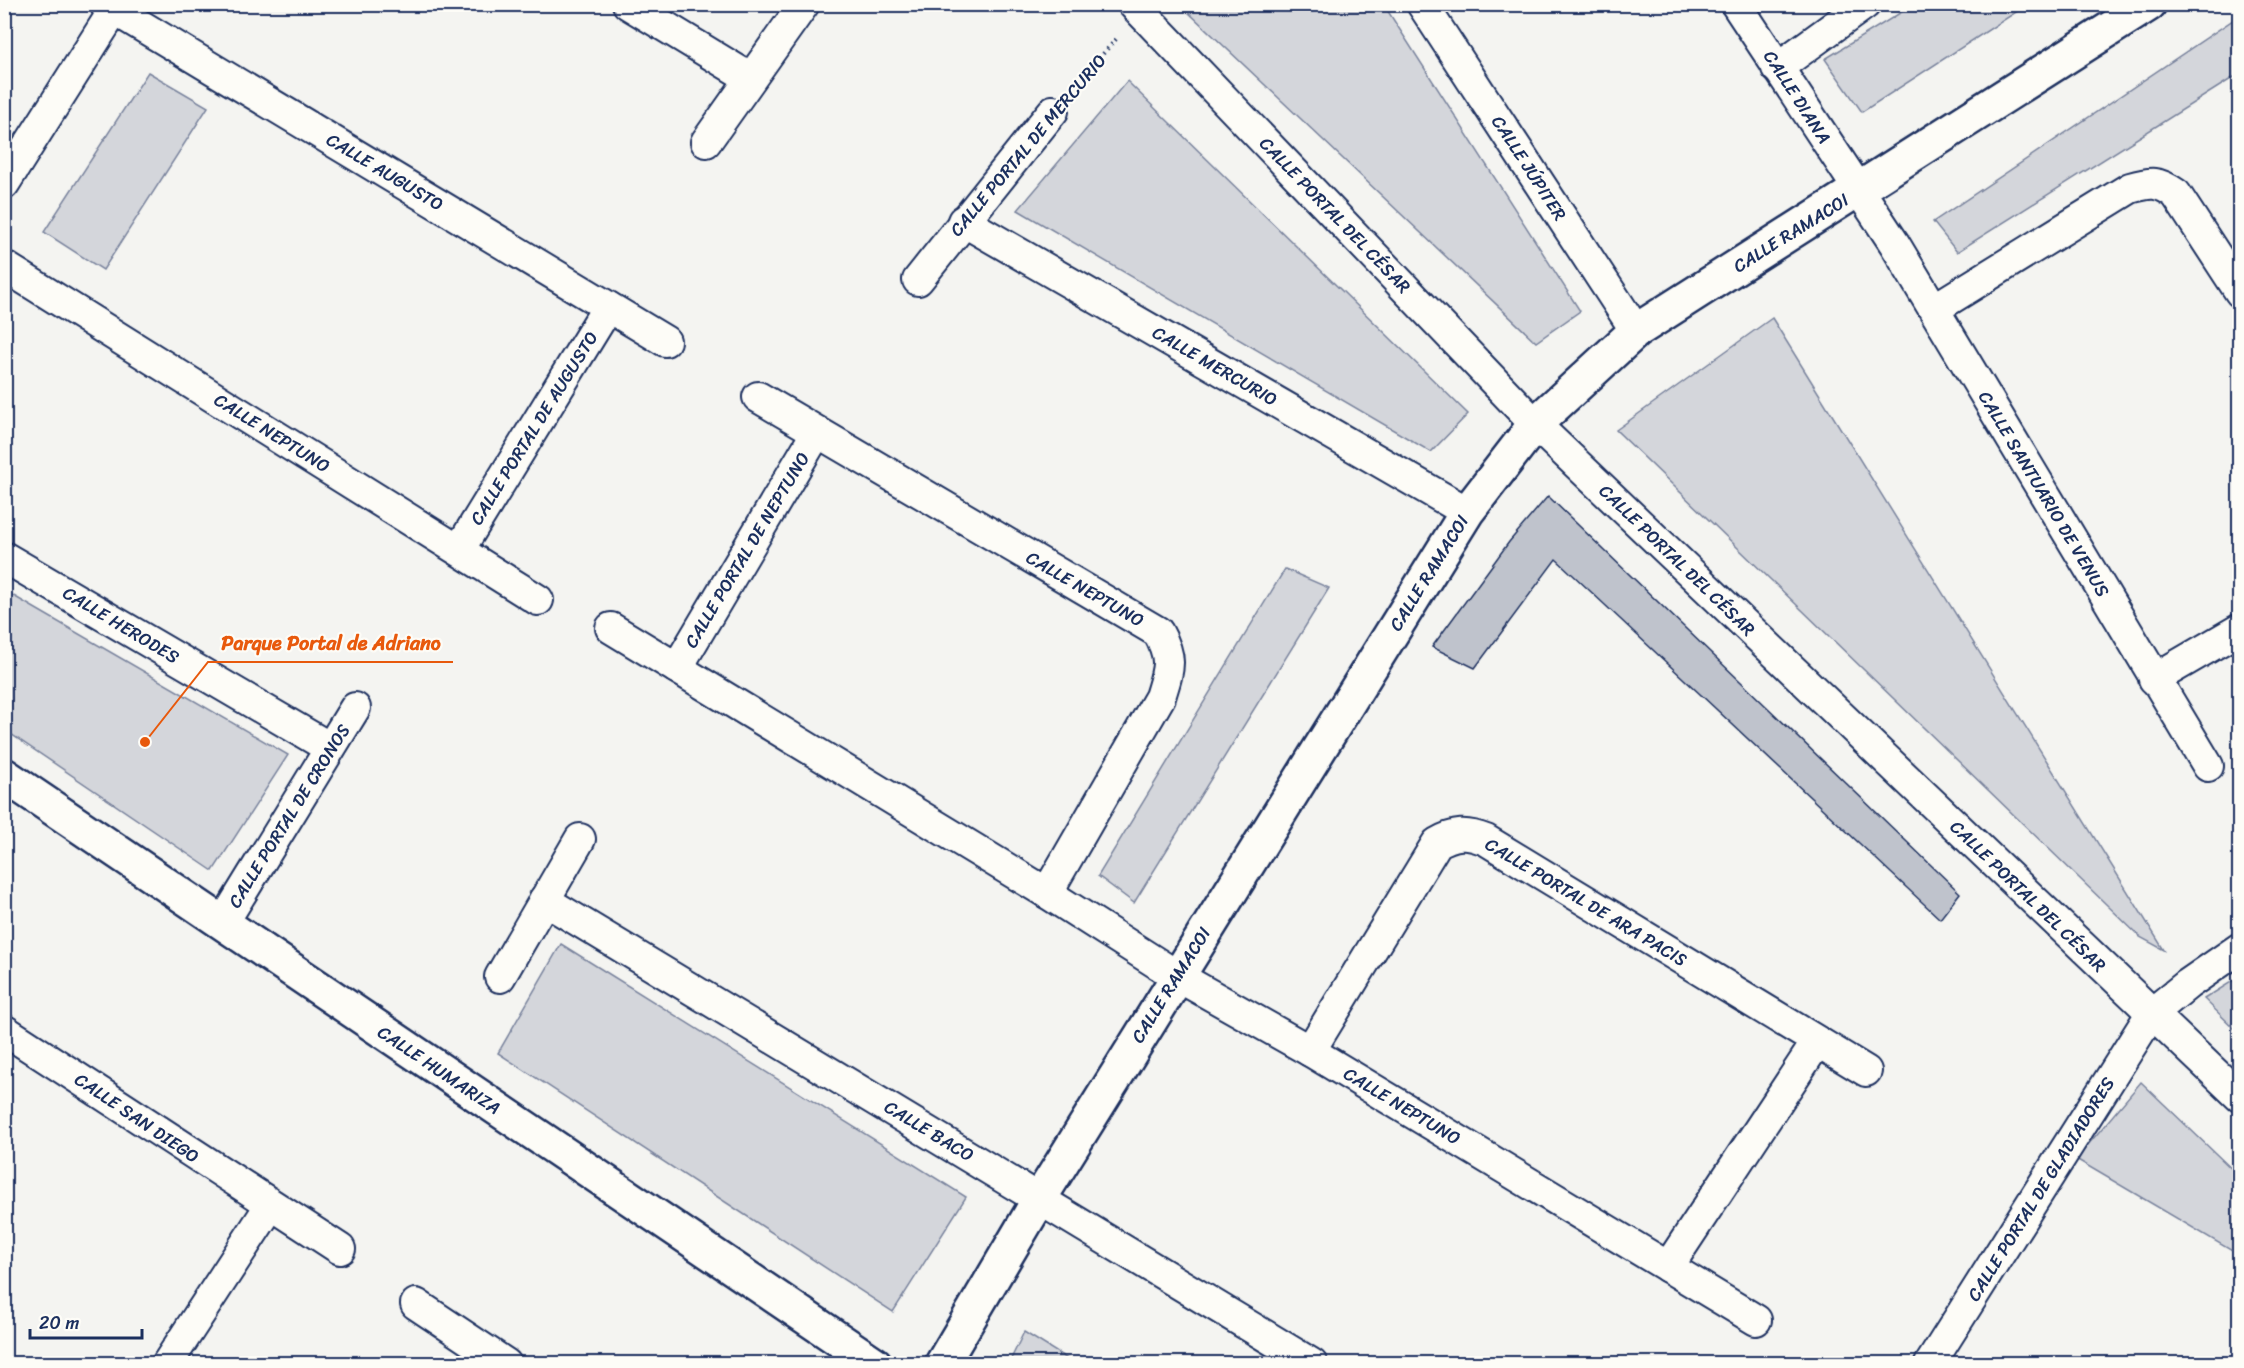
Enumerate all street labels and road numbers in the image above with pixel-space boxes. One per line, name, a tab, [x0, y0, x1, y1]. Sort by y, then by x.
street label: CALLE DIANA	[1754, 43, 1840, 151]
street label: CALLE PORTAL DE MERCURIO	[941, 46, 1115, 244]
street label: CALLE JÚPITER	[1483, 109, 1575, 227]
street label: CALLE AUGUSTO	[320, 124, 450, 220]
street label: CALLE PORTAL DEL CÉSAR	[1251, 129, 1419, 301]
street label: CALLE RAMACOI	[1726, 184, 1856, 282]
street label: CALLE MERCURIO	[1146, 317, 1284, 415]
street label: CALLE PORTAL DE AUGUSTO	[461, 325, 607, 531]
street label: CALLE NEPTUNO	[207, 384, 337, 482]
street label: CALLE SANTUARIO DE VENUS	[1969, 384, 2119, 604]
street label: CALLE PORTAL DE NEPTUNO	[676, 446, 818, 654]
street label: CALLE PORTAL DEL CÉSAR	[1591, 476, 1763, 644]
street label: CALLE RAMACOI	[1380, 508, 1478, 638]
street label: CALLE NEPTUNO	[1020, 542, 1150, 636]
street label: CALLE HERODES	[56, 577, 186, 673]
street label: CALLE PORTAL DE CRONOS	[219, 717, 359, 914]
street label: CALLE PORTAL DEL CÉSAR	[1942, 812, 2114, 980]
street label: CALLE PORTAL DE ARA PACIS	[1479, 829, 1694, 975]
street label: CALLE RAMACOI	[1122, 920, 1220, 1050]
street label: CALLE HUMARIZA	[371, 1017, 507, 1123]
street label: CALLE NEPTUNO	[1337, 1058, 1467, 1154]
street label: CALLE SAN DIEGO	[68, 1064, 206, 1172]
street label: CALLE PORTAL DE GLADIADORES	[1958, 1070, 2124, 1308]
street label: CALLE BACO	[878, 1091, 980, 1171]

